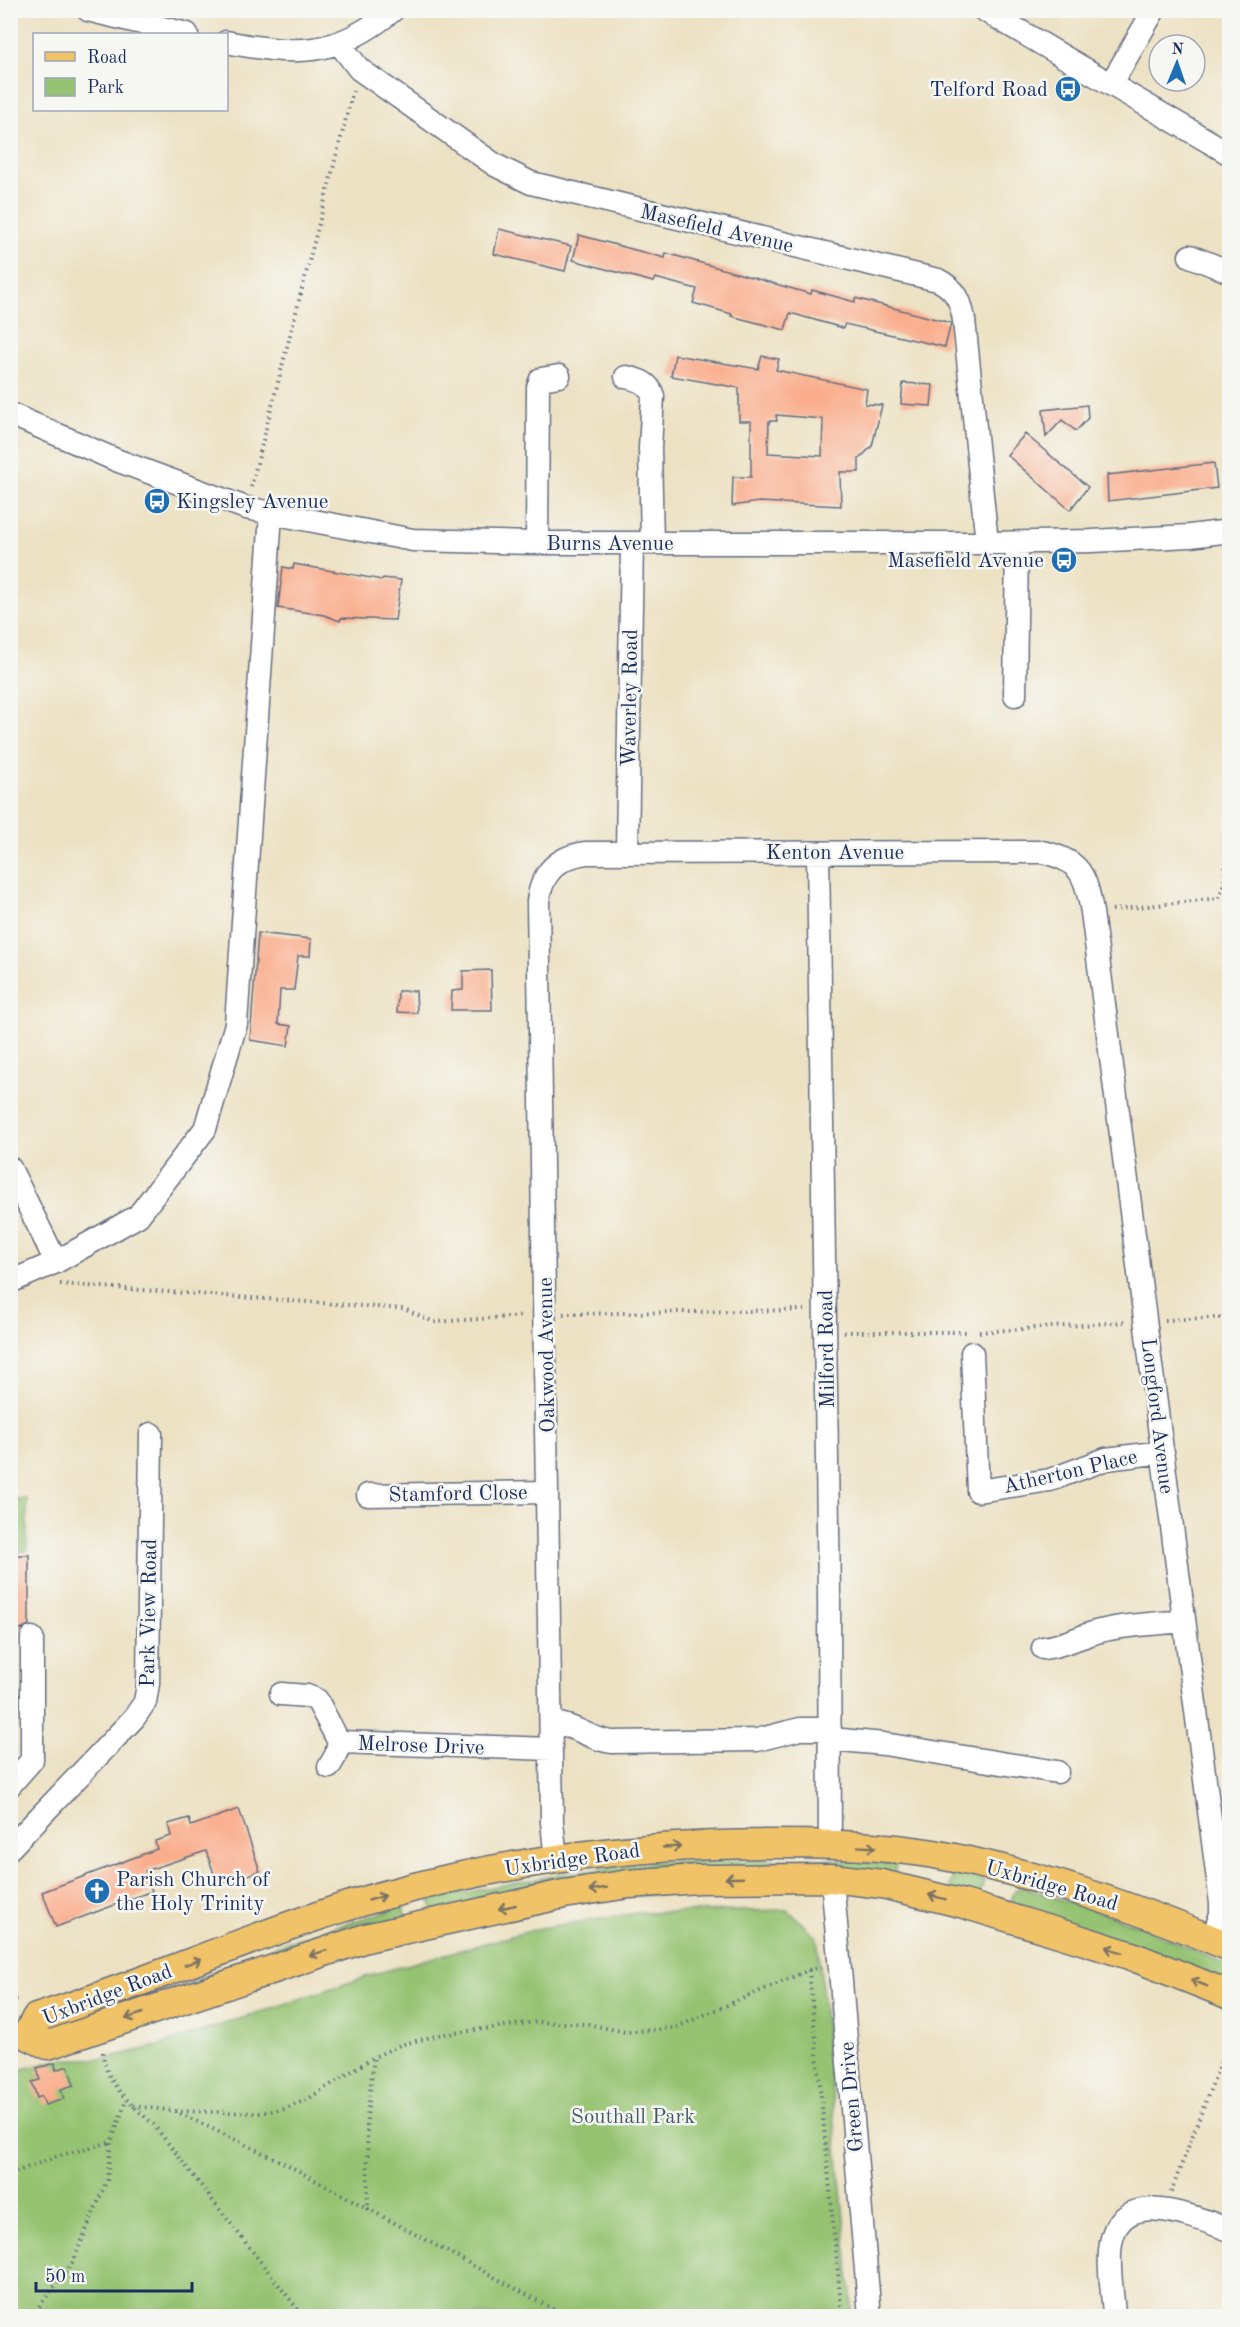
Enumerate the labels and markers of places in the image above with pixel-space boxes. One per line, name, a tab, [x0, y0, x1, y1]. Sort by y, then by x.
bus stop icon: Telford Road	[1053, 74, 1083, 104]
place label: Telford Road	[930, 80, 1048, 101]
bus stop icon: Kingsley Avenue	[142, 486, 172, 516]
place label: Kingsley Avenue	[176, 492, 328, 513]
bus stop icon: Masefield Avenue	[1049, 545, 1079, 575]
place label: Masefield Avenue	[887, 551, 1044, 572]
place label: Parish Church of the Holy Trinity	[116, 1870, 271, 1915]
church icon: Parish Church of the Holy Trinity	[82, 1876, 112, 1906]

